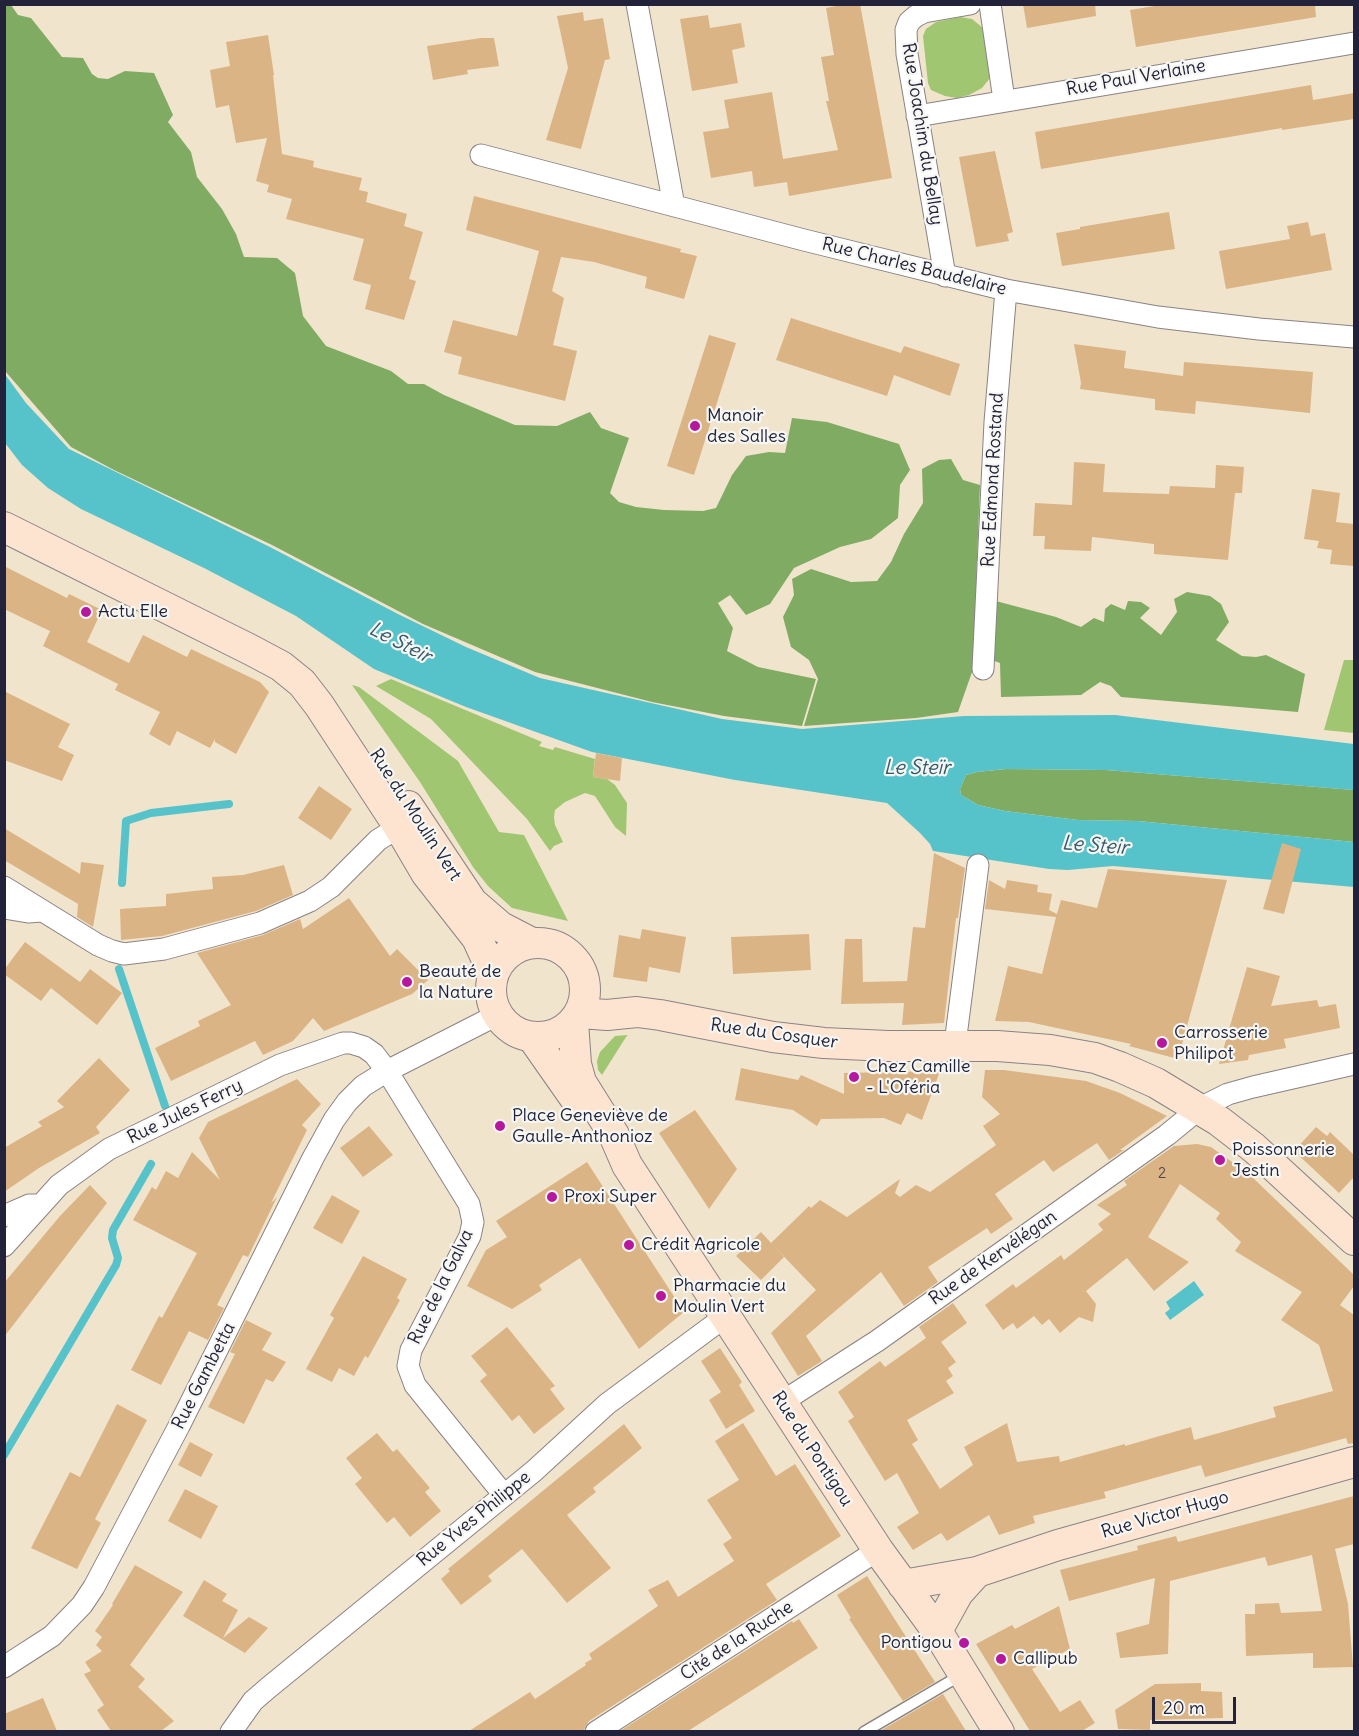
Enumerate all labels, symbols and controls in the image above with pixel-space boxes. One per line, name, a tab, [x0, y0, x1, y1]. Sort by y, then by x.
street label: Rue Joachim du Bellay	[897, 41, 947, 227]
street label: Rue Paul Verlaine	[1065, 55, 1207, 101]
street label: Rue Charles Baudelaire	[820, 234, 1008, 300]
street label: Rue Edmond Rostand	[978, 392, 1008, 568]
place label: Manoir des Salles	[707, 405, 786, 448]
marker: Manoir des Salles	[688, 419, 702, 433]
place label: Actu Elle	[98, 601, 168, 623]
marker: Actu Elle	[79, 605, 93, 619]
water label: Le Steir	[365, 617, 435, 669]
street label: Rue du Moulin Vert	[364, 745, 466, 885]
water label: Le Steïr	[884, 756, 950, 780]
water label: Le Steir	[1061, 832, 1129, 860]
place label: Beauté de la Nature	[419, 961, 501, 1004]
marker: Beauté de la Nature	[400, 975, 414, 989]
street label: Rue du Cosquer	[709, 1014, 839, 1054]
place label: Carrosserie Philipot	[1174, 1022, 1268, 1064]
marker: Carrosserie Philipot	[1155, 1036, 1169, 1050]
place label: Chez Camille - L'Oféria	[866, 1056, 970, 1098]
marker: Chez Camille - L'Oféria	[847, 1070, 861, 1084]
street label: Rue Jules Ferry	[124, 1075, 246, 1149]
place label: Place Geneviève de Gaulle-Anthonioz	[512, 1105, 668, 1148]
marker: Place Geneviève de Gaulle-Anthonioz	[493, 1119, 507, 1133]
place label: Poissonnerie Jestin	[1232, 1139, 1335, 1182]
marker: Poissonnerie Jestin	[1213, 1153, 1227, 1167]
house number: 2	[1158, 1165, 1166, 1183]
place label: Proxi Super	[564, 1186, 657, 1208]
marker: Proxi Super	[545, 1190, 559, 1204]
street label: Rue de Kervélégan	[925, 1206, 1061, 1310]
street label: Rue de la Galva	[404, 1226, 478, 1348]
place label: Crédit Agricole	[641, 1234, 760, 1256]
marker: Crédit Agricole	[622, 1238, 636, 1252]
place label: Pharmacie du Moulin Vert	[673, 1275, 786, 1318]
marker: Pharmacie du Moulin Vert	[654, 1289, 668, 1303]
street label: Rue Gambetta	[168, 1319, 240, 1433]
street label: Rue du Pontigou	[767, 1387, 857, 1511]
street label: Rue Yves Philippe	[413, 1467, 535, 1571]
street label: Rue Victor Hugo	[1099, 1486, 1231, 1544]
street label: Cité de la Ruche	[677, 1597, 797, 1685]
place label: Pontigou	[880, 1632, 952, 1654]
marker: Pontigou	[957, 1636, 971, 1650]
place label: Callipub	[1013, 1648, 1078, 1670]
marker: Callipub	[994, 1652, 1008, 1666]
scale bar	[1155, 1685, 1239, 1723]
text: 20 m	[1163, 1696, 1205, 1719]

